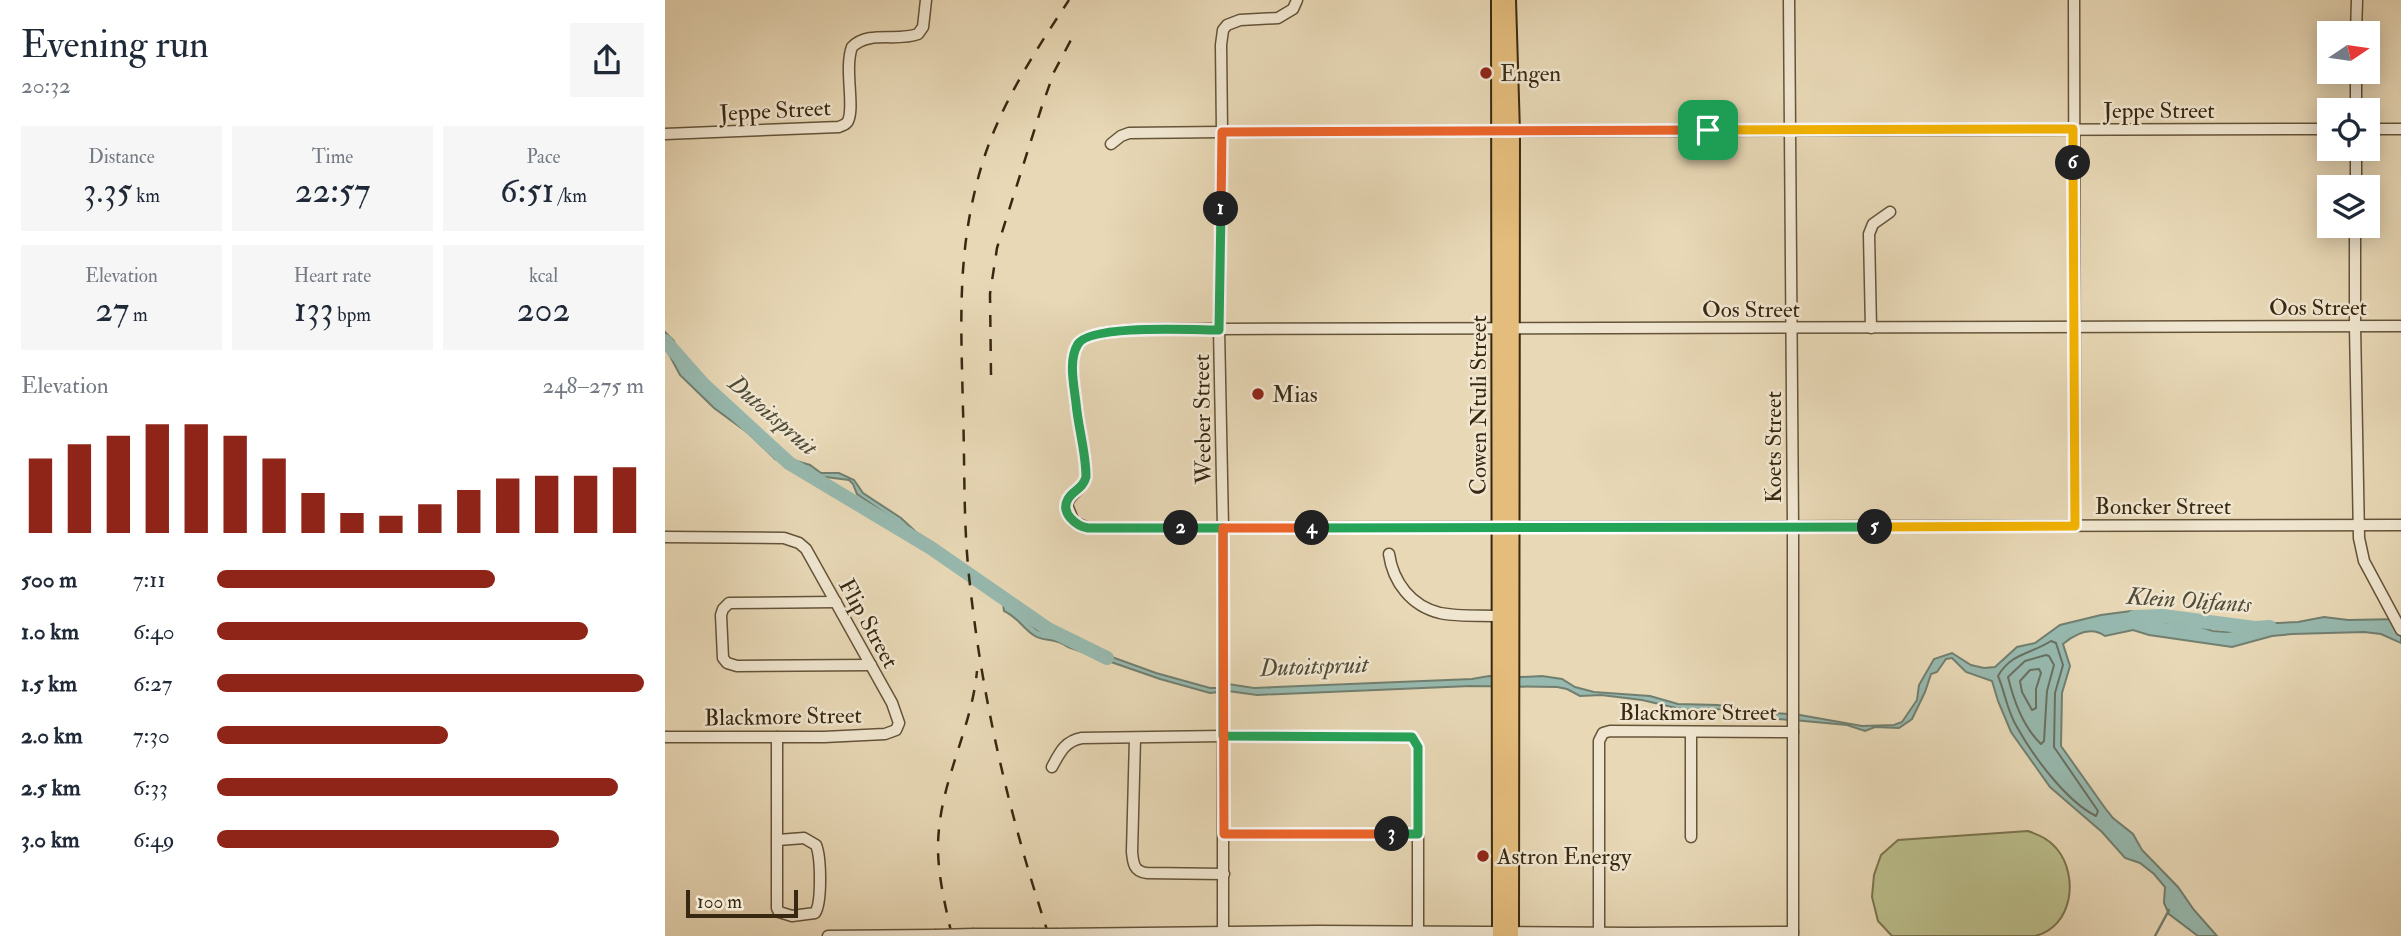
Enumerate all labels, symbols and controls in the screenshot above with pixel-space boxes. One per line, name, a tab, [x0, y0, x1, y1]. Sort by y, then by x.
text: Evening run	[21, 21, 209, 69]
north arrow	[2317, 21, 2380, 84]
map controls	[2317, 21, 2380, 238]
button: share	[570, 23, 644, 97]
place label: Engen	[1500, 59, 1561, 88]
marker: Engen	[1478, 65, 1494, 81]
text: 20:32	[21, 71, 71, 100]
street label: Jeppe Street	[718, 93, 832, 129]
street label: Jeppe Street	[2102, 96, 2215, 126]
button: locate	[2317, 98, 2380, 161]
pin	[1678, 100, 1738, 160]
icon: arrive	[1689, 111, 1727, 149]
text: Distance	[88, 145, 155, 169]
text: Time	[312, 145, 353, 169]
text: Pace	[526, 145, 561, 169]
pin: 6	[2055, 146, 2091, 180]
text: 6	[2068, 150, 2077, 174]
text: 3.35	[83, 169, 132, 213]
text: 22:57	[295, 169, 370, 213]
text: 6:51	[500, 169, 554, 213]
button: layers	[2317, 175, 2380, 238]
text: km	[132, 184, 160, 208]
text: /km	[554, 184, 587, 208]
pin: 1	[1203, 192, 1239, 227]
text: 1	[1217, 196, 1224, 220]
text: Elevation	[85, 264, 158, 288]
text: Heart rate	[294, 264, 371, 288]
text: kcal	[529, 264, 558, 288]
text: 27	[95, 288, 129, 332]
text: 133	[294, 288, 333, 332]
text: 202	[517, 288, 570, 332]
street label: Oos Street	[2269, 293, 2367, 322]
street label: Oos Street	[1702, 295, 1800, 324]
text: m	[129, 303, 148, 327]
text: bpm	[333, 303, 371, 327]
street label: Cowen Ntuli Street	[1464, 315, 1493, 495]
street label: Weeber Street	[1187, 354, 1218, 485]
water label: Dutoitspruit	[721, 367, 825, 463]
text: Elevation	[21, 371, 109, 400]
text: 248–275 m	[543, 371, 644, 400]
place label: Mias	[1272, 380, 1318, 409]
marker: Mias	[1250, 386, 1266, 402]
street label: Koets Street	[1759, 391, 1788, 503]
street label: Boncker Street	[2095, 492, 2231, 521]
pin: 2	[1163, 510, 1199, 546]
pin: 4	[1295, 510, 1329, 546]
pin: 5	[1857, 510, 1893, 544]
text: 5	[1870, 514, 1879, 538]
text: 2	[1176, 515, 1185, 539]
text: 4	[1306, 515, 1317, 539]
text: 500 m	[21, 565, 77, 594]
text: 7:11	[133, 565, 166, 594]
street label: Flip Street	[831, 573, 905, 674]
water label: Klein Olifants	[2125, 581, 2253, 620]
text: 1.0 km	[21, 617, 79, 646]
text: 6:40	[133, 617, 174, 646]
water label: Dutoitspruit	[1258, 649, 1370, 684]
text: 1.5 km	[21, 669, 77, 698]
text: 6:27	[133, 669, 172, 698]
street label: Blackmore Street	[1619, 698, 1777, 727]
street label: Blackmore Street	[704, 701, 862, 732]
text: 2.0 km	[21, 721, 83, 750]
text: 7:30	[133, 721, 170, 750]
text: 2.5 km	[21, 773, 81, 802]
text: 6:33	[133, 773, 168, 802]
pin: 3	[1375, 816, 1409, 852]
text: 3	[1388, 821, 1395, 845]
text: 3.0 km	[21, 825, 80, 854]
text: 6:49	[133, 825, 174, 854]
place label: Astron Energy	[1496, 842, 1632, 871]
marker: Astron Energy	[1475, 848, 1491, 864]
scale bar	[686, 887, 798, 919]
text: 100 m	[697, 890, 742, 914]

